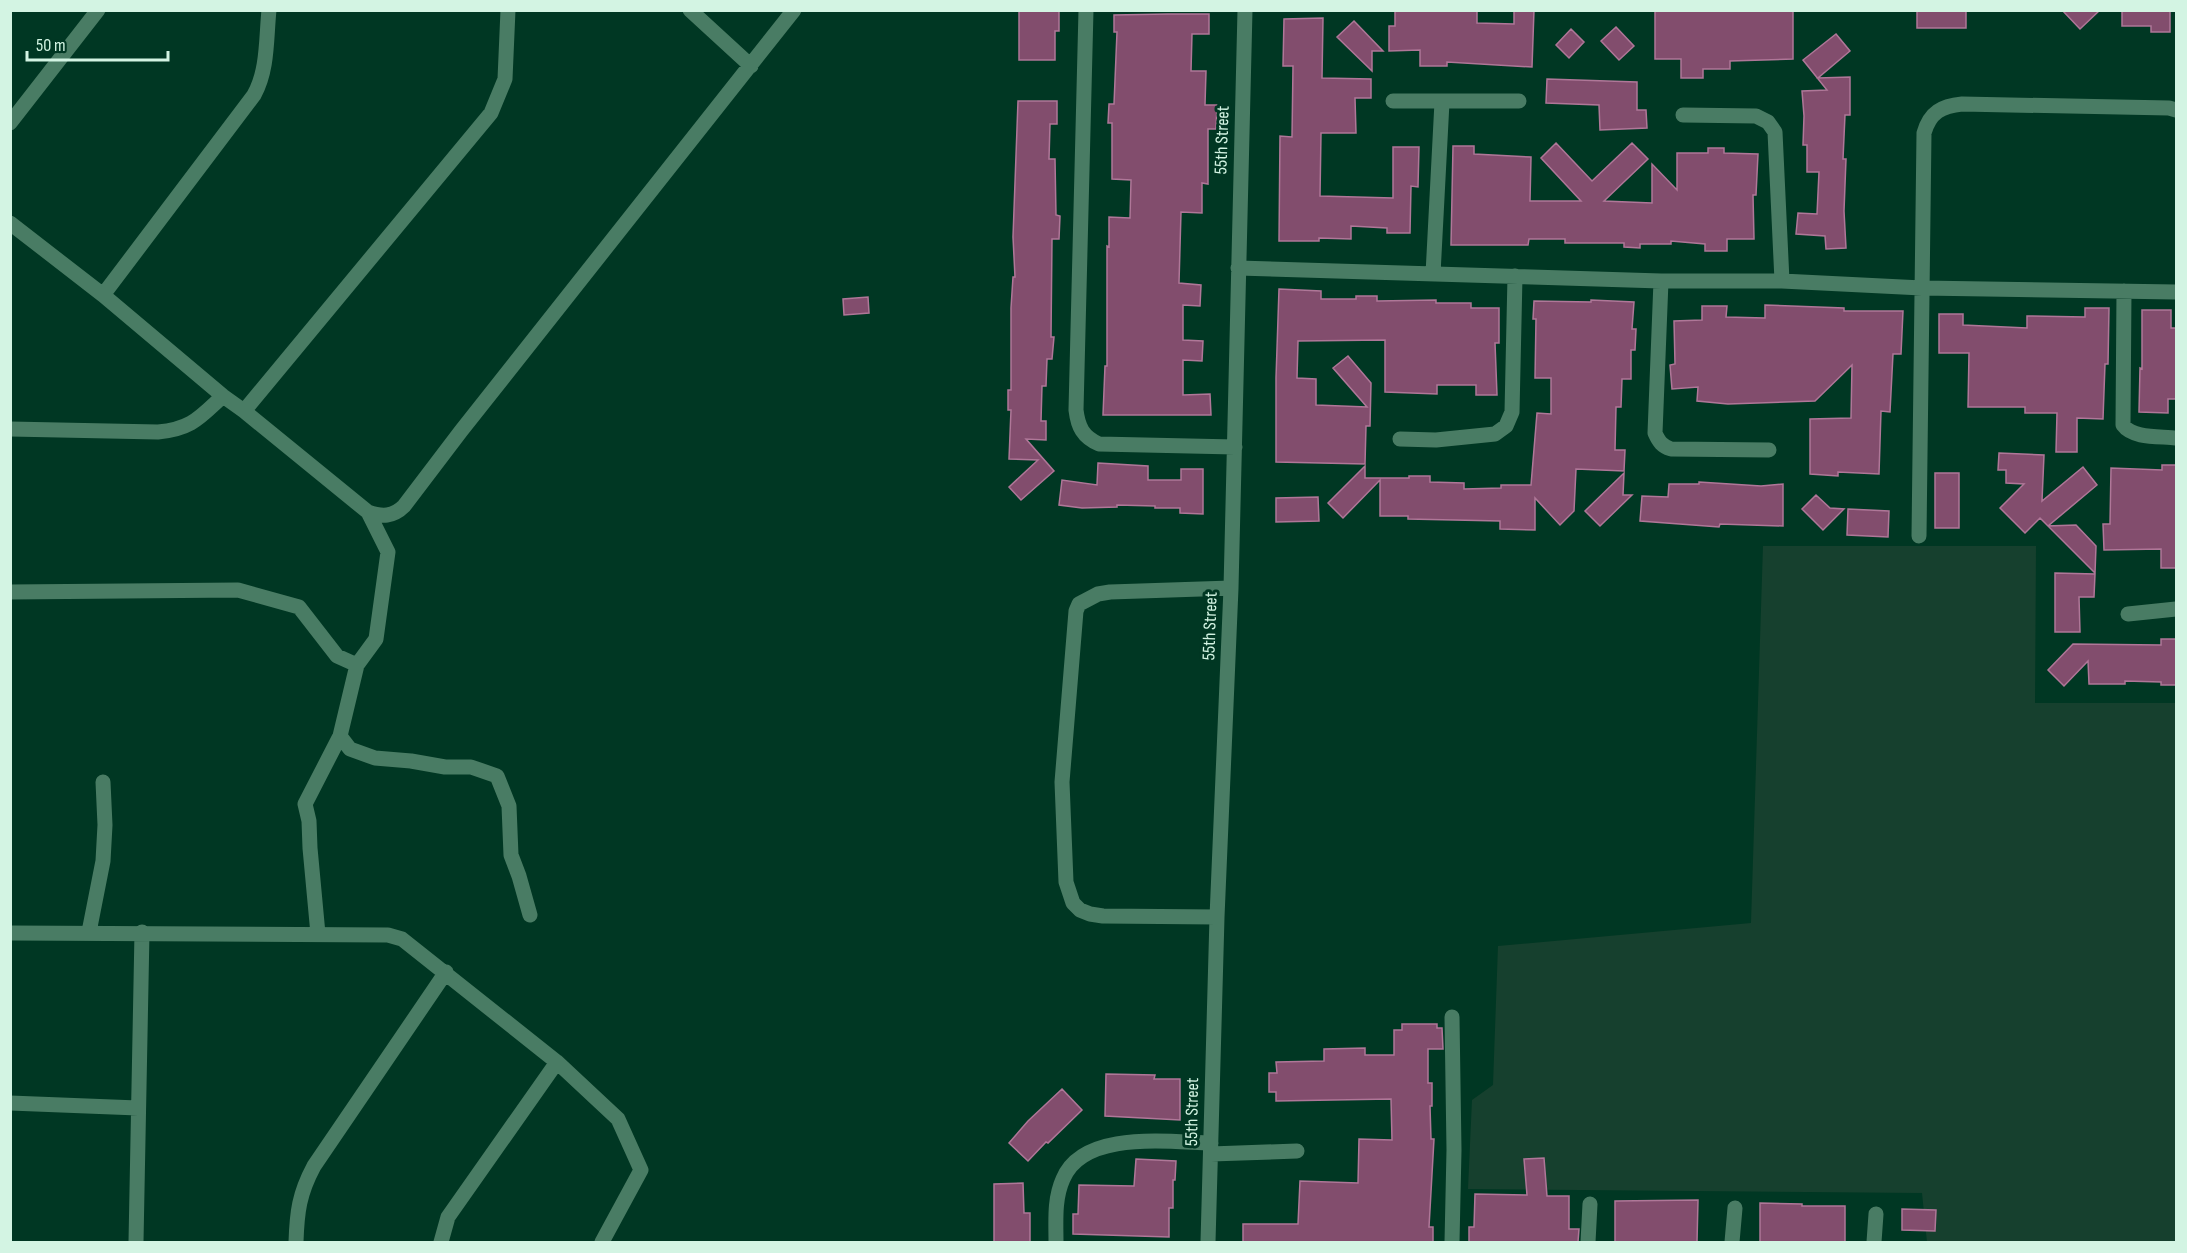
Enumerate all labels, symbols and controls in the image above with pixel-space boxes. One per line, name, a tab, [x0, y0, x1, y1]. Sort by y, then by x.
scale bar	[27, 24, 168, 62]
text: 50 m	[36, 35, 66, 56]
street label: 55th Street	[1210, 105, 1234, 175]
street label: 55th Street	[1198, 591, 1222, 661]
street label: 55th Street	[1181, 1077, 1203, 1146]

